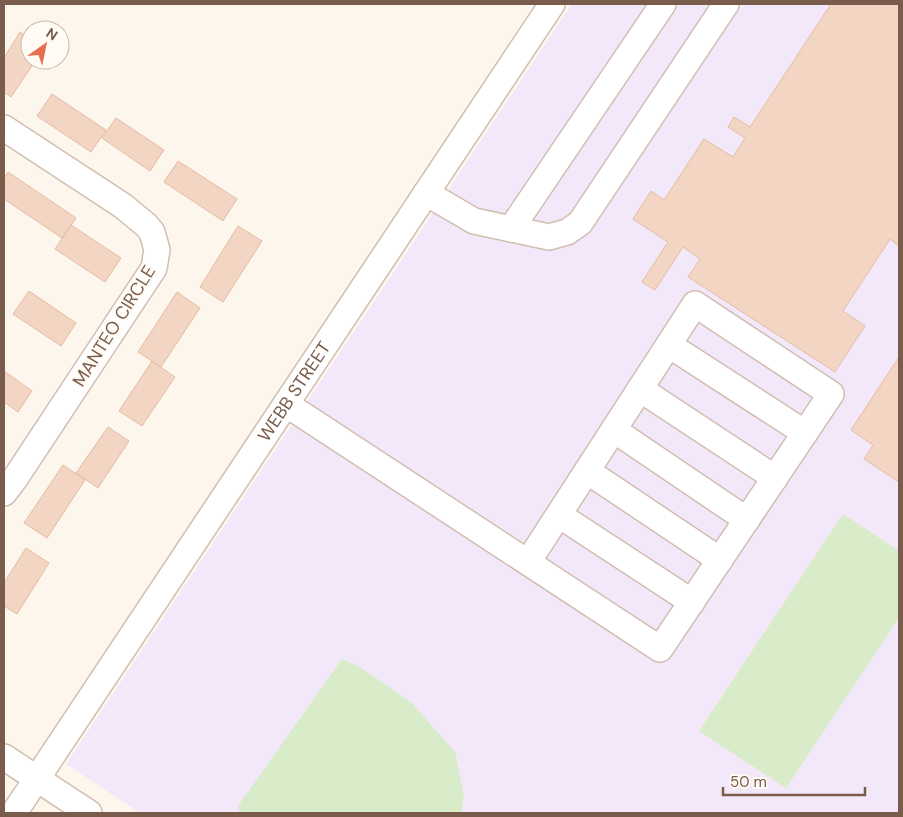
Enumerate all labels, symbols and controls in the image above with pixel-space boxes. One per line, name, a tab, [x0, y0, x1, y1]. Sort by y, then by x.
north arrow	[20, 20, 70, 70]
text: N	[43, 24, 61, 44]
street label: MANTEO CIRCLE	[67, 261, 161, 391]
street label: WEBB STREET	[252, 337, 336, 446]
scale bar	[723, 764, 866, 796]
text: 50 m	[730, 772, 767, 792]

